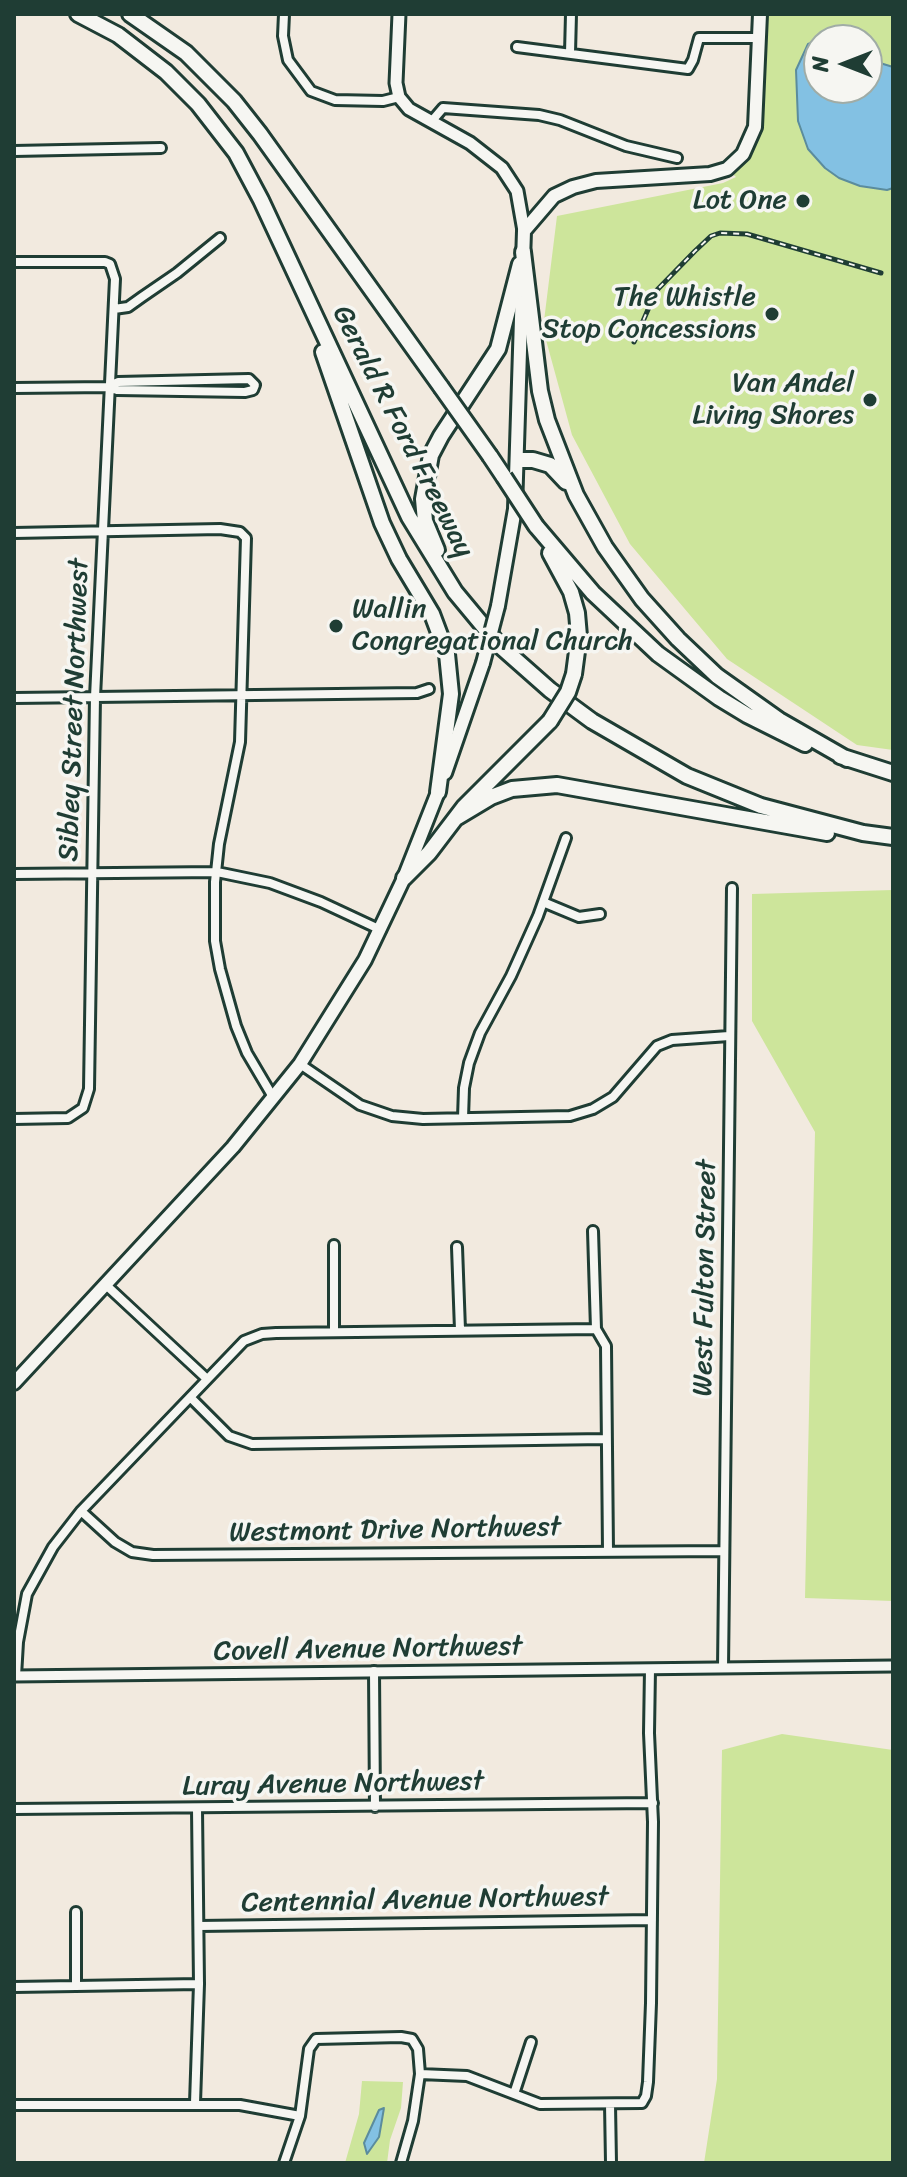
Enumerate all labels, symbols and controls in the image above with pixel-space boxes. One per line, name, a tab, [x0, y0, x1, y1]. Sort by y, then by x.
north arrow	[803, 24, 883, 104]
text: N	[801, 56, 840, 72]
place label: Lot One	[693, 184, 787, 218]
marker: Lot One	[794, 192, 812, 210]
place label: The Whistle Stop Concessions	[542, 281, 756, 347]
street label: Gerald R Ford Freeway	[324, 301, 480, 563]
marker: The Whistle Stop Concessions	[763, 305, 781, 323]
place label: Van Andel Living Shores	[692, 367, 854, 433]
marker: Van Andel Living Shores	[861, 391, 879, 409]
street label: Sibley Street Northwest	[53, 558, 97, 862]
place label: Wallin Congregational Church	[352, 593, 633, 659]
marker: Wallin Congregational Church	[327, 617, 345, 635]
street label: West Fulton Street	[687, 1159, 725, 1397]
street label: Westmont Drive Northwest	[229, 1511, 561, 1551]
street label: Covell Avenue Northwest	[213, 1631, 523, 1669]
street label: Luray Avenue Northwest	[182, 1766, 484, 1804]
street label: Centennial Avenue Northwest	[241, 1881, 609, 1921]

